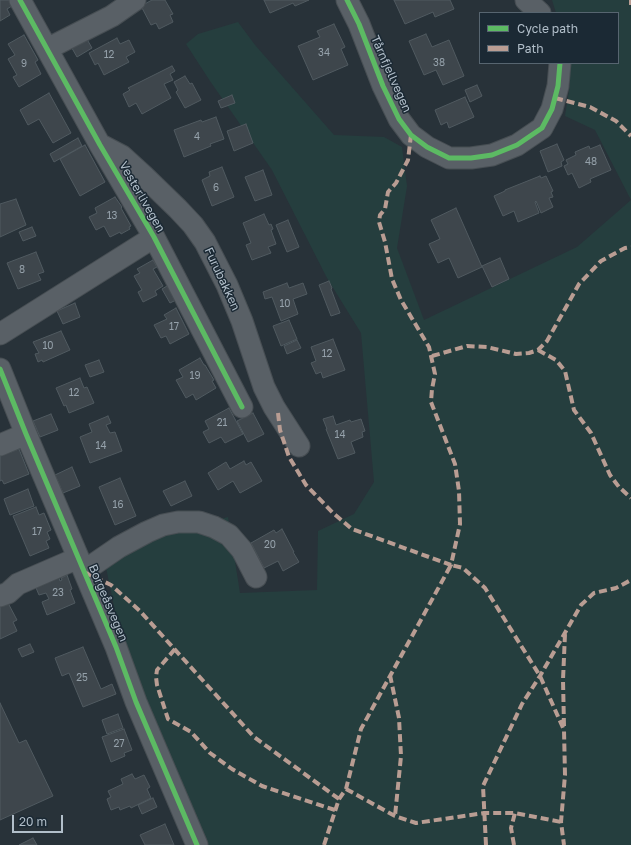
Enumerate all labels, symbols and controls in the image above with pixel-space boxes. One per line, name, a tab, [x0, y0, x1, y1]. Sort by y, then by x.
legend	[479, 12, 619, 64]
text: Cycle path	[517, 21, 578, 36]
street label: Tårnfjellvegen	[368, 33, 414, 115]
text: Path	[517, 41, 544, 56]
house number: 34	[318, 47, 330, 59]
house number: 12	[104, 49, 114, 61]
house number: 38	[433, 57, 445, 69]
house number: 9	[21, 58, 27, 70]
house number: 4	[194, 131, 200, 143]
house number: 48	[585, 156, 597, 168]
street label: Vesterlivegen	[116, 159, 168, 235]
house number: 6	[213, 182, 219, 194]
house number: 13	[107, 210, 117, 222]
street label: Furubakken	[201, 245, 243, 313]
house number: 8	[19, 264, 25, 276]
house number: 10	[279, 298, 291, 310]
house number: 17	[169, 321, 179, 333]
house number: 10	[42, 340, 54, 352]
house number: 12	[322, 348, 332, 360]
house number: 19	[190, 370, 200, 382]
house number: 12	[69, 387, 79, 399]
house number: 21	[217, 417, 227, 429]
house number: 14	[335, 429, 345, 441]
house number: 14	[96, 440, 106, 452]
house number: 16	[113, 499, 123, 511]
house number: 17	[32, 526, 42, 538]
house number: 20	[264, 539, 276, 551]
street label: Borgeåsvegen	[85, 562, 131, 644]
house number: 23	[52, 587, 64, 599]
house number: 25	[76, 672, 88, 684]
house number: 27	[113, 738, 125, 750]
scale bar	[14, 807, 65, 833]
text: 20 m	[19, 814, 47, 829]

